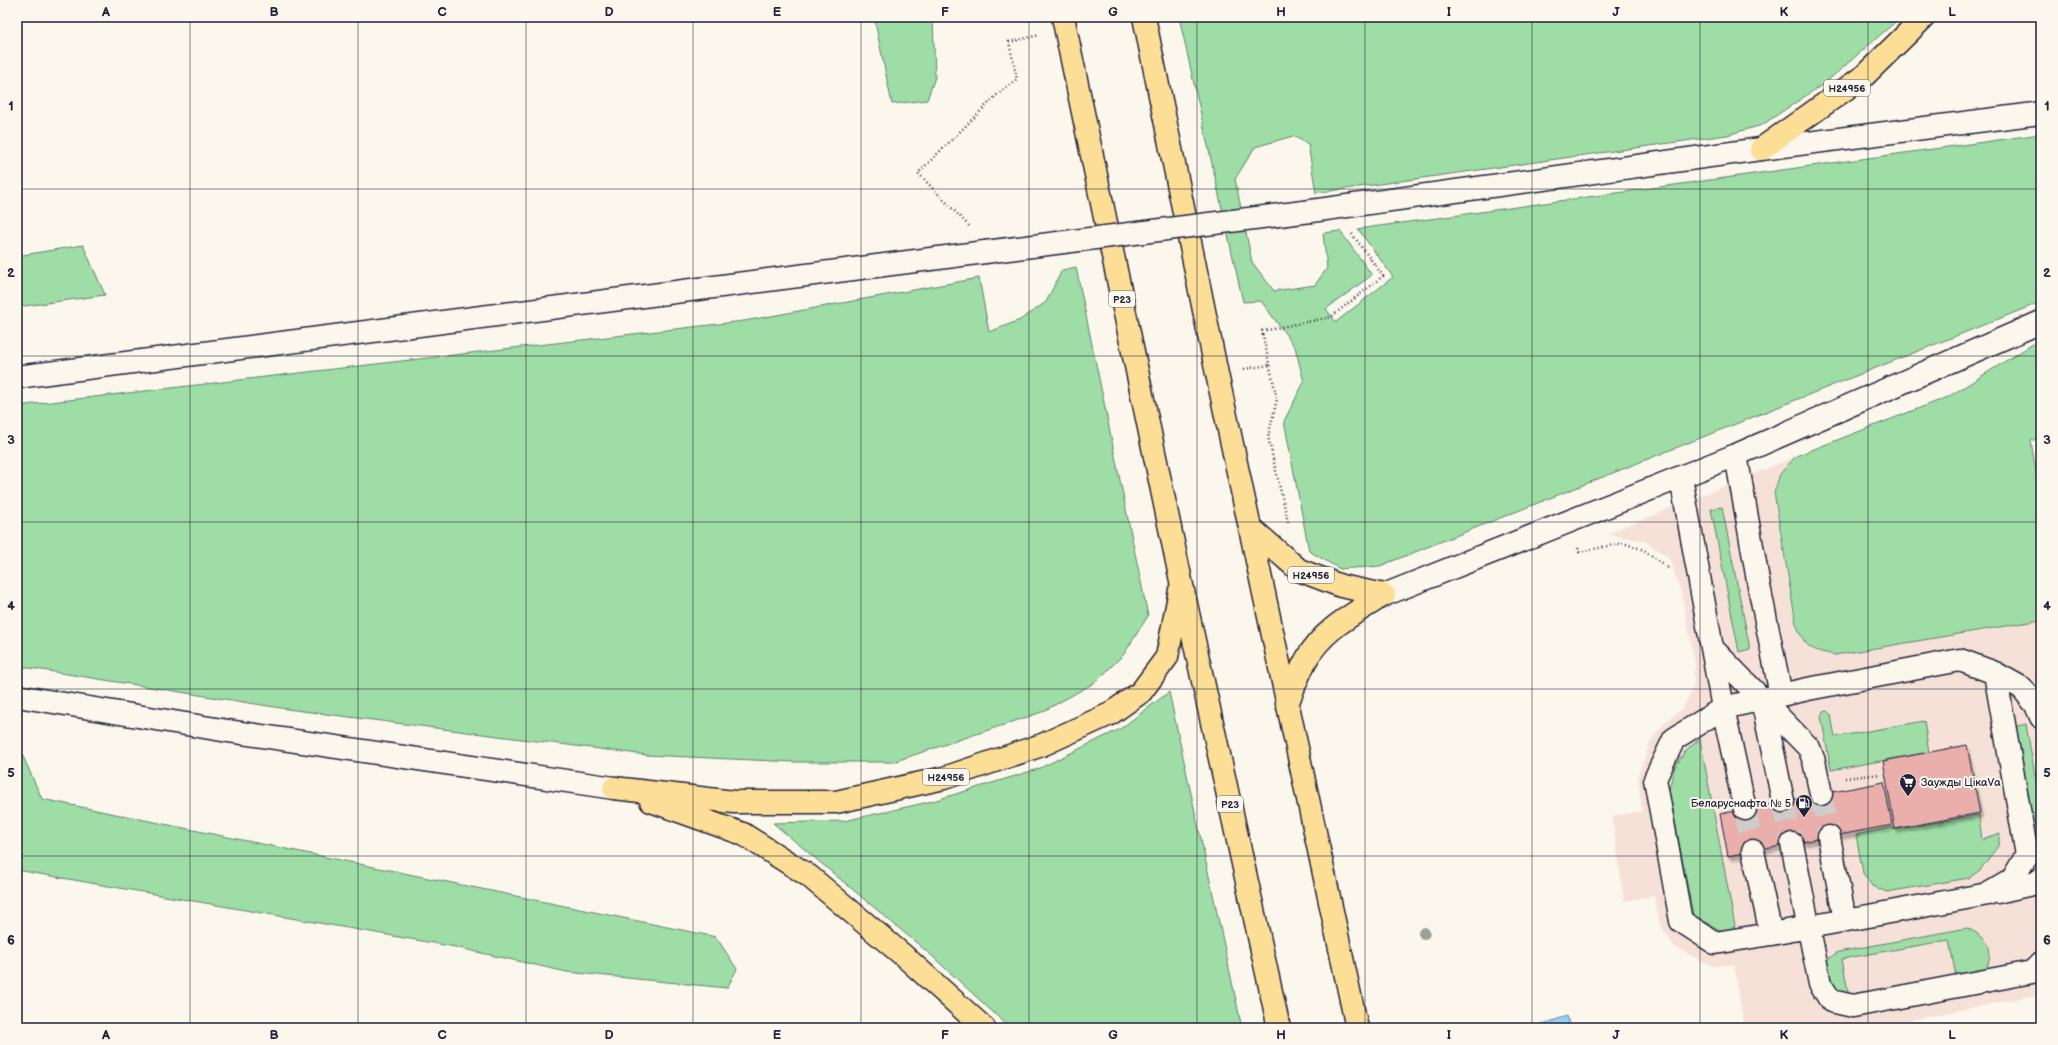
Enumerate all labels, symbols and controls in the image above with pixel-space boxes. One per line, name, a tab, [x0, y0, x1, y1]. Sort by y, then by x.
text: A	[101, 4, 110, 20]
text: B	[269, 4, 279, 20]
text: C	[437, 4, 447, 20]
text: D	[604, 4, 614, 20]
text: E	[773, 4, 782, 20]
text: F	[941, 4, 949, 20]
text: G	[1108, 4, 1118, 20]
text: H	[1276, 4, 1286, 20]
text: I	[1447, 4, 1451, 20]
text: J	[1612, 4, 1620, 20]
text: K	[1780, 4, 1789, 20]
text: L	[1948, 4, 1956, 20]
road number: Н24956	[1824, 80, 1870, 96]
text: 1	[8, 98, 14, 114]
text: 1	[2044, 98, 2050, 114]
text: 2	[7, 265, 15, 281]
text: 2	[2043, 265, 2051, 281]
road number: Р23	[1109, 291, 1135, 307]
text: 3	[7, 432, 15, 448]
text: 3	[2043, 432, 2051, 448]
road number: Н24956	[1288, 567, 1334, 583]
text: 4	[7, 598, 15, 614]
text: 4	[2043, 598, 2051, 614]
text: 5	[7, 765, 15, 781]
text: 5	[2043, 765, 2051, 781]
road number: Н24956	[923, 769, 969, 785]
supermarket icon: Заужды ЦікаVа	[1898, 772, 1918, 797]
place label: Заужды ЦікаVа	[1921, 776, 2001, 789]
fuel station icon: Беларуснафта № 5	[1794, 793, 1814, 818]
road number: Р23	[1217, 796, 1243, 812]
place label: Беларуснафта № 5	[1691, 797, 1791, 810]
text: 6	[7, 932, 15, 948]
text: 6	[2043, 932, 2051, 948]
text: A	[101, 1027, 110, 1043]
text: B	[269, 1027, 279, 1043]
text: C	[437, 1027, 447, 1043]
text: D	[604, 1027, 614, 1043]
text: E	[773, 1027, 782, 1043]
text: F	[941, 1027, 949, 1043]
text: G	[1108, 1027, 1118, 1043]
text: H	[1276, 1027, 1286, 1043]
text: I	[1447, 1027, 1451, 1043]
text: J	[1612, 1027, 1620, 1043]
text: K	[1780, 1027, 1789, 1043]
text: L	[1948, 1027, 1956, 1043]

